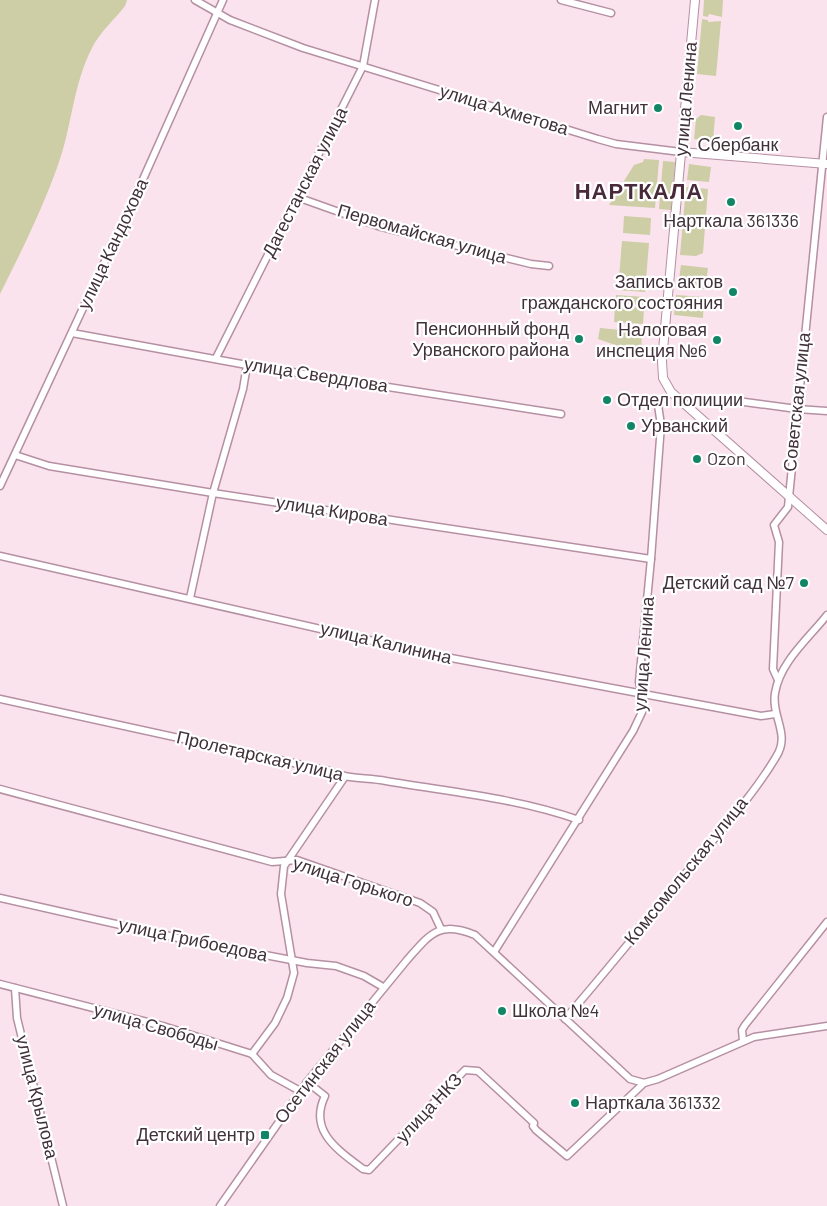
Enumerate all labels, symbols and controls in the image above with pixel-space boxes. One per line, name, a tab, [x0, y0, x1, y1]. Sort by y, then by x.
street label: улица Ленина	[669, 40, 701, 157]
street label: улица Ахметова	[437, 79, 572, 139]
place label: Магнит	[588, 96, 648, 118]
street label: Дагестанская улица	[257, 102, 352, 260]
marker: Магнит	[652, 102, 664, 114]
marker: Сбербанк	[732, 120, 744, 132]
place label: Сбербанк	[698, 133, 779, 155]
street label: улица Кандохова	[72, 174, 152, 313]
district label: НАРТКАЛА	[575, 177, 703, 203]
marker: Нарткала 361336	[725, 196, 737, 208]
street label: Первомайская улица	[335, 198, 510, 268]
place label: Нарткала 361336	[663, 209, 799, 231]
place label: Запись актов гражданского состояния	[521, 270, 723, 313]
marker: Запись актов гражданского состояния	[727, 286, 739, 298]
place label: Пенсионный фонд Урванского района	[412, 317, 570, 360]
place label: Налоговая инспеция №6	[596, 318, 707, 361]
street label: Советская улица	[778, 330, 814, 473]
marker: Пенсионный фонд Урванского района	[573, 333, 585, 345]
marker: Налоговая инспеция №6	[711, 334, 723, 346]
street label: улица Свердлова	[243, 352, 391, 396]
place label: Отдел полиции	[617, 388, 743, 410]
marker: Отдел полиции	[601, 394, 613, 406]
place label: Урванский	[641, 414, 728, 436]
marker: Урванский	[625, 420, 637, 432]
place label: Ozon	[707, 447, 746, 469]
marker: Ozon	[691, 453, 703, 465]
street label: улица Кирова	[275, 490, 391, 530]
place label: Детский сад №7	[663, 571, 794, 593]
marker: Детский сад №7	[798, 577, 810, 589]
street label: улица Ленина	[628, 595, 658, 712]
street label: улица Калинина	[318, 616, 455, 668]
street label: Пролетарская улица	[175, 725, 347, 785]
street label: Комсомольская улица	[619, 791, 752, 949]
street label: улица Горького	[290, 851, 416, 911]
street label: улица Грибоедова	[117, 912, 271, 966]
street label: Осетинская улица	[269, 994, 380, 1128]
street label: улица Свободы	[91, 998, 221, 1054]
place label: Школа №4	[512, 999, 600, 1021]
marker: Школа №4	[496, 1005, 508, 1017]
street label: улица Крылова	[12, 1033, 64, 1162]
street label: улица НКЗ	[390, 1068, 466, 1147]
place label: Нарткала 361332	[585, 1091, 721, 1113]
marker: Нарткала 361332	[569, 1097, 581, 1109]
place label: Детский центр	[136, 1123, 255, 1145]
marker: Детский центр	[259, 1129, 271, 1141]

